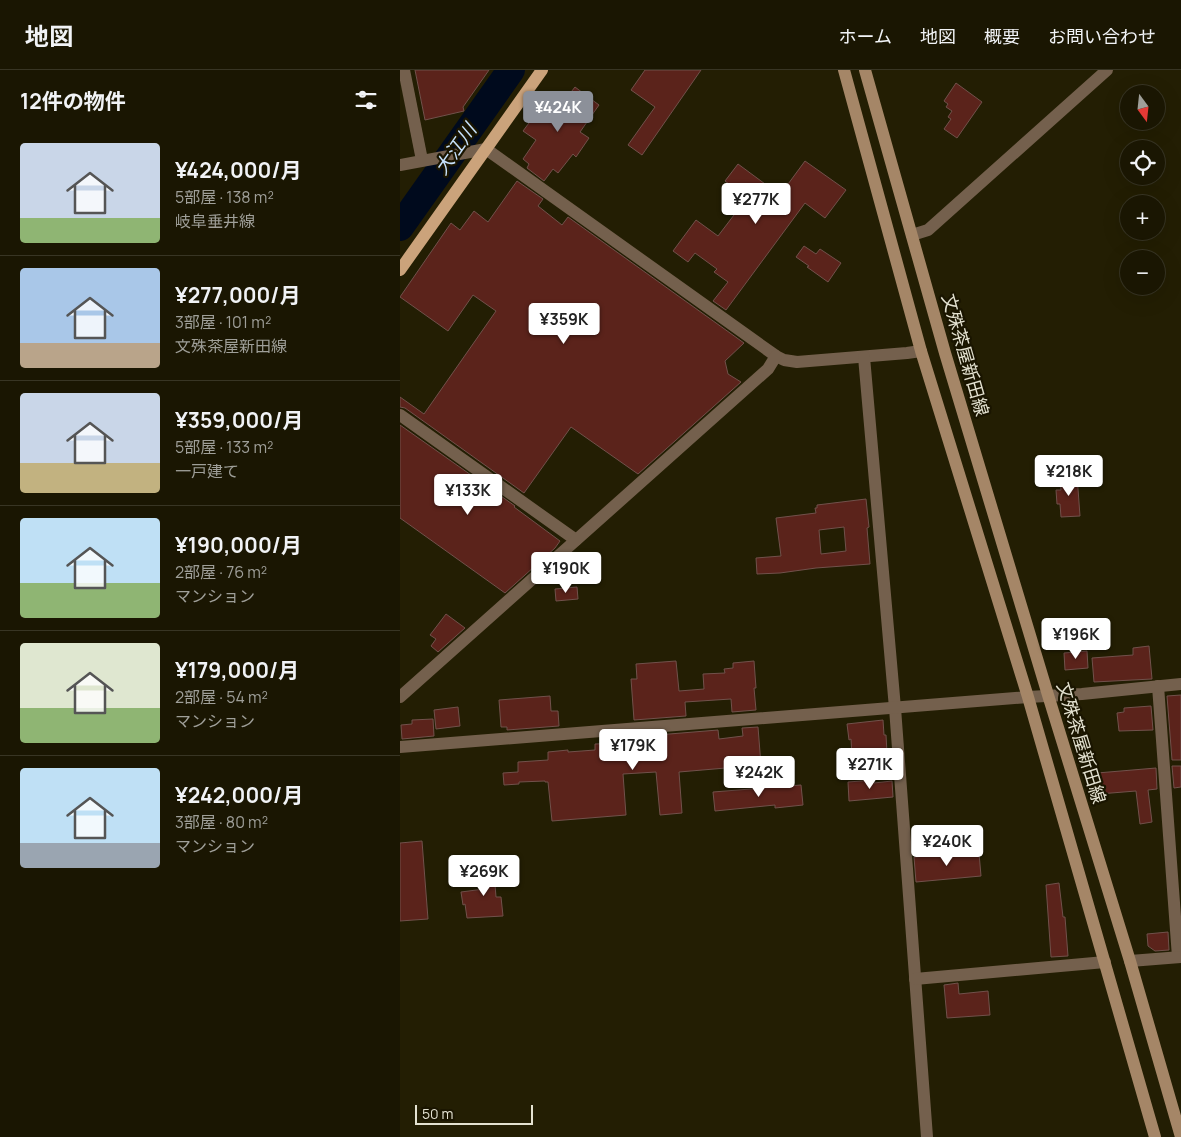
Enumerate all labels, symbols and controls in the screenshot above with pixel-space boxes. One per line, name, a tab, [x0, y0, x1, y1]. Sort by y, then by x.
text: 地図	[25, 19, 73, 52]
text: ホーム	[839, 24, 892, 48]
text: 地図	[920, 24, 956, 48]
text: 概要	[984, 24, 1020, 48]
text: お問い合わせ	[1048, 24, 1156, 48]
north arrow	[1120, 85, 1165, 130]
map controls	[1120, 85, 1165, 295]
icon: filters	[352, 86, 380, 114]
text: 12件の物件	[20, 87, 126, 115]
pin: ¥424K	[523, 90, 593, 133]
text: ¥424K	[534, 96, 582, 118]
water label: 大江川	[428, 117, 483, 180]
button: locate	[1120, 140, 1165, 185]
text: ¥424,000/月	[175, 156, 302, 184]
icon: home	[60, 163, 120, 223]
pin: ¥277K	[721, 182, 791, 225]
text: 5部屋 · 138 m²	[175, 186, 274, 208]
text: ¥277K	[733, 188, 779, 210]
button: +	[1120, 195, 1165, 240]
text: 岐阜垂井線	[175, 210, 255, 232]
button: −	[1120, 250, 1165, 295]
text: ¥277,000/月	[175, 281, 300, 309]
icon: home	[60, 288, 120, 348]
street label: 文殊茶屋新田線	[937, 291, 995, 419]
pin: ¥359K	[529, 302, 599, 345]
text: ¥359K	[540, 308, 588, 330]
text: 3部屋 · 101 m²	[175, 311, 271, 333]
text: 文殊茶屋新田線	[175, 335, 287, 357]
text: ¥359,000/月	[175, 406, 303, 434]
icon: home	[60, 413, 120, 473]
text: 5部屋 · 133 m²	[175, 436, 273, 458]
pin: ¥218K	[1034, 454, 1104, 497]
text: 一戸建て	[175, 460, 239, 482]
text: ¥218K	[1046, 460, 1092, 482]
pin: ¥133K	[433, 474, 503, 516]
text: ¥133K	[445, 479, 491, 501]
text: ¥190,000/月	[175, 531, 302, 559]
icon: home	[60, 538, 120, 598]
pin: ¥190K	[531, 552, 601, 594]
text: ¥190K	[542, 557, 590, 579]
text: 2部屋 · 76 m²	[175, 561, 267, 583]
text: マンション	[175, 585, 255, 607]
pin: ¥196K	[1041, 618, 1111, 660]
text: ¥196K	[1052, 623, 1100, 645]
text: ¥179,000/月	[175, 656, 299, 684]
icon: home	[60, 663, 120, 723]
street label: 文殊茶屋新田線	[1052, 679, 1112, 806]
text: 2部屋 · 54 m²	[175, 686, 268, 708]
text: マンション	[175, 710, 255, 732]
pin: ¥179K	[598, 728, 668, 771]
text: ¥179K	[610, 734, 656, 756]
pin: ¥271K	[835, 748, 905, 790]
text: ¥271K	[847, 753, 893, 775]
pin: ¥242K	[724, 756, 794, 798]
text: ¥242K	[735, 761, 783, 783]
text: ¥242,000/月	[175, 781, 303, 809]
icon: home	[60, 788, 120, 848]
text: 3部屋 · 80 m²	[175, 811, 268, 833]
pin: ¥240K	[912, 824, 982, 867]
text: ¥240K	[922, 830, 972, 852]
text: マンション	[175, 835, 255, 857]
pin: ¥269K	[449, 854, 519, 897]
text: ¥269K	[459, 860, 509, 882]
scale bar	[415, 1102, 532, 1125]
text: 50 m	[422, 1104, 453, 1123]

